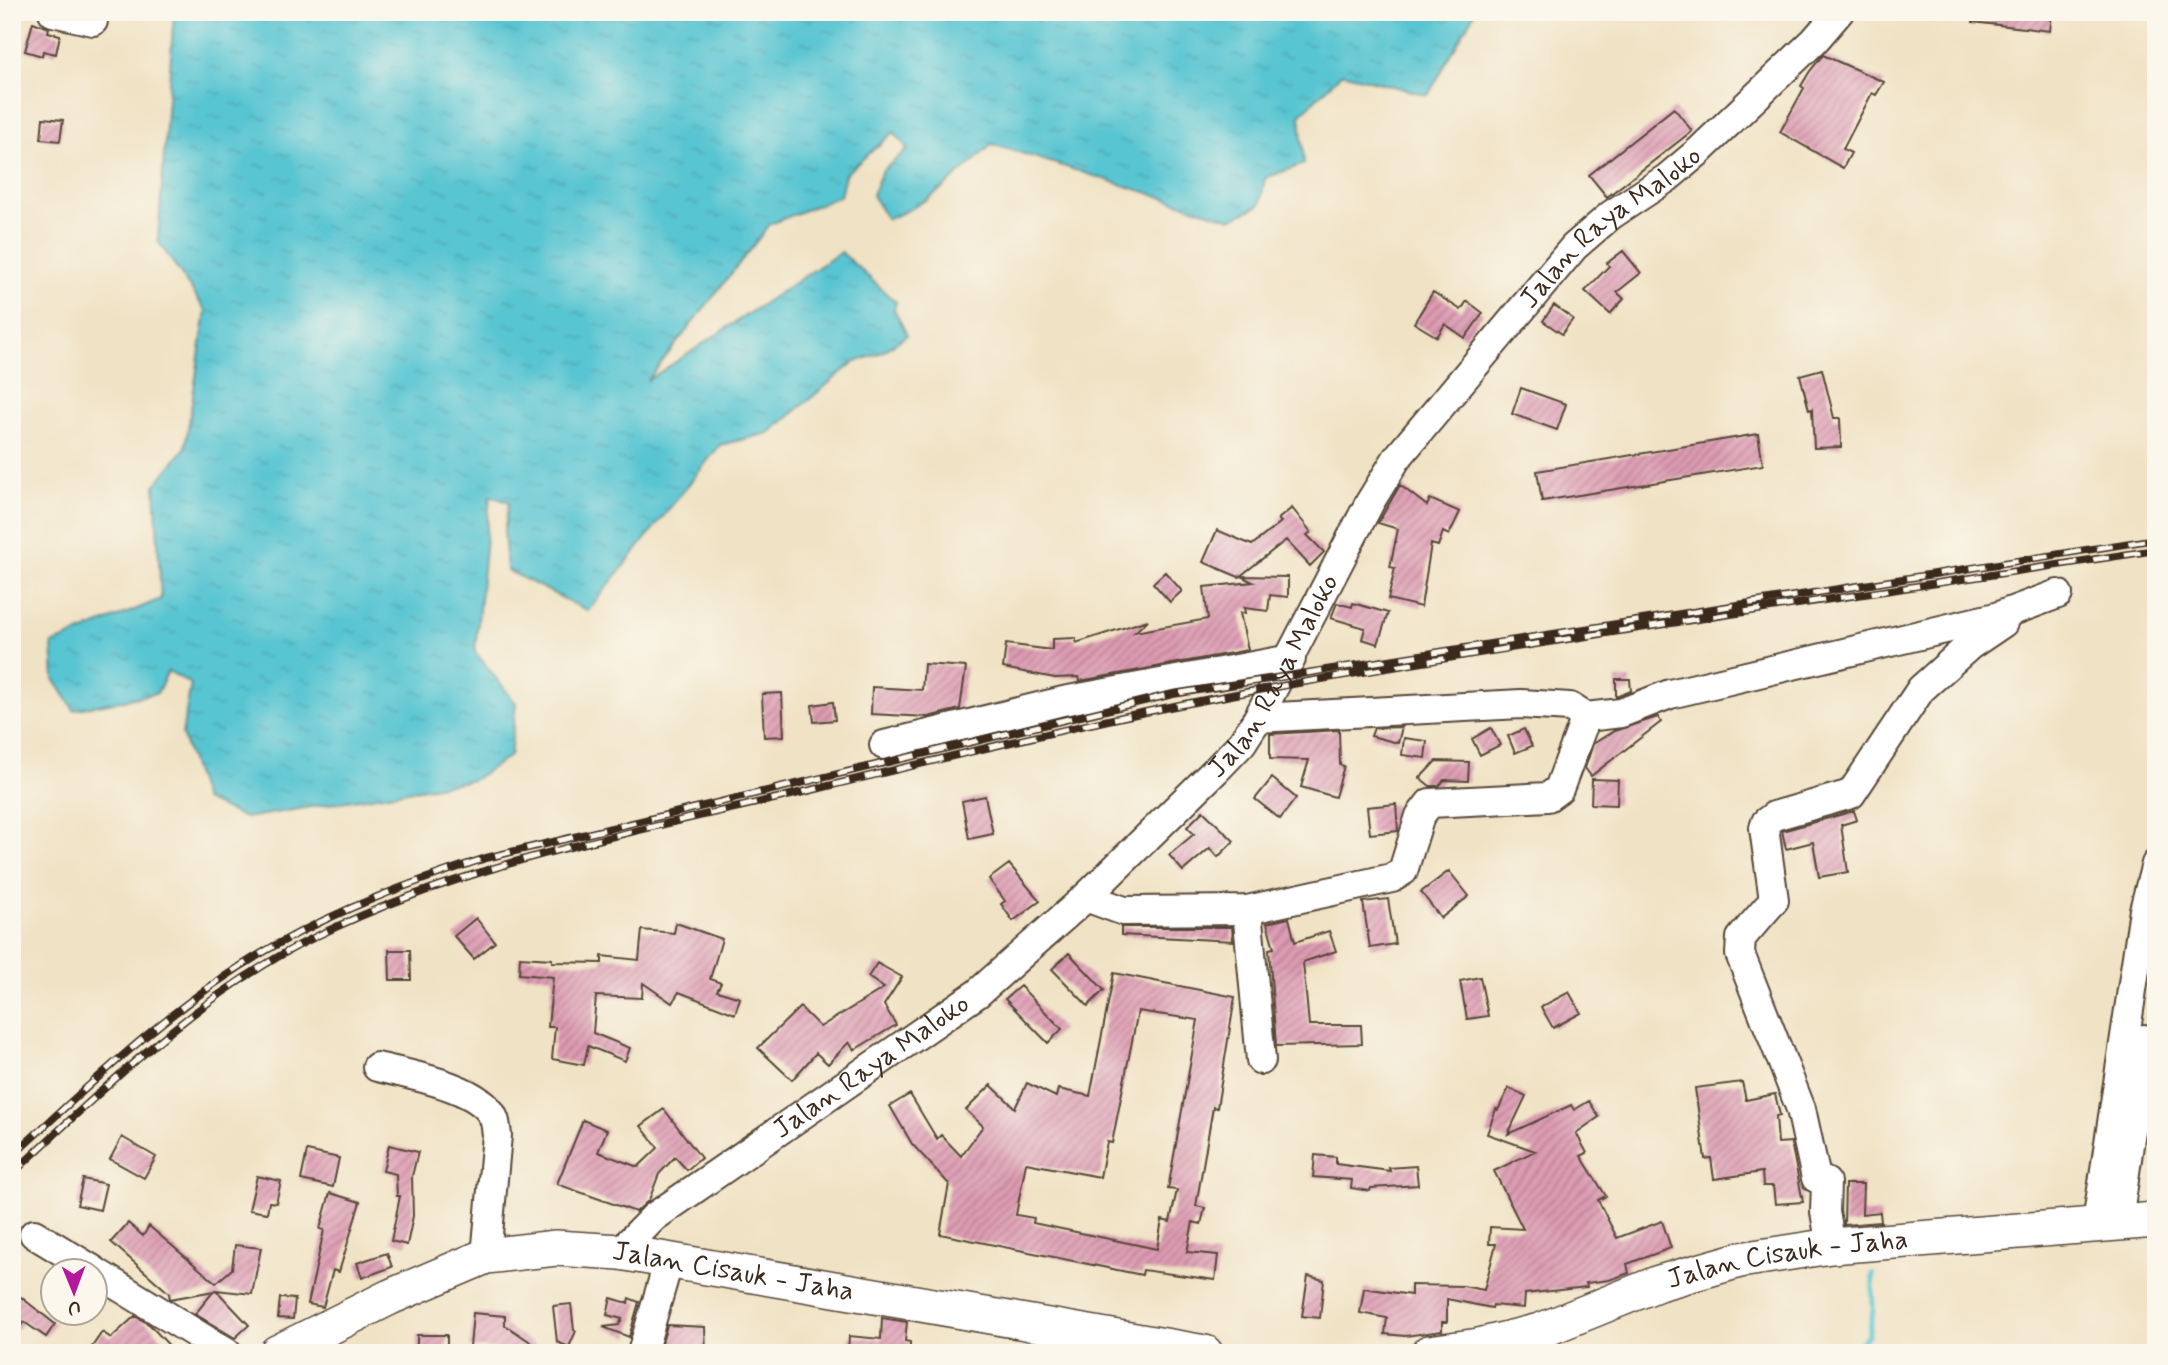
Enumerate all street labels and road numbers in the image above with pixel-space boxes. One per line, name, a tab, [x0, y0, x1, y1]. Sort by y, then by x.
street label: Jalan Raya Maloko	[1512, 138, 1710, 316]
street label: Jalan Raya Maloko	[1199, 568, 1348, 786]
street label: Jalan Raya Maloko	[766, 986, 977, 1148]
street label: Jalan Cisauk - Jaha	[1663, 1221, 1909, 1298]
street label: Jalan Cisauk - Jaha	[610, 1233, 857, 1311]

